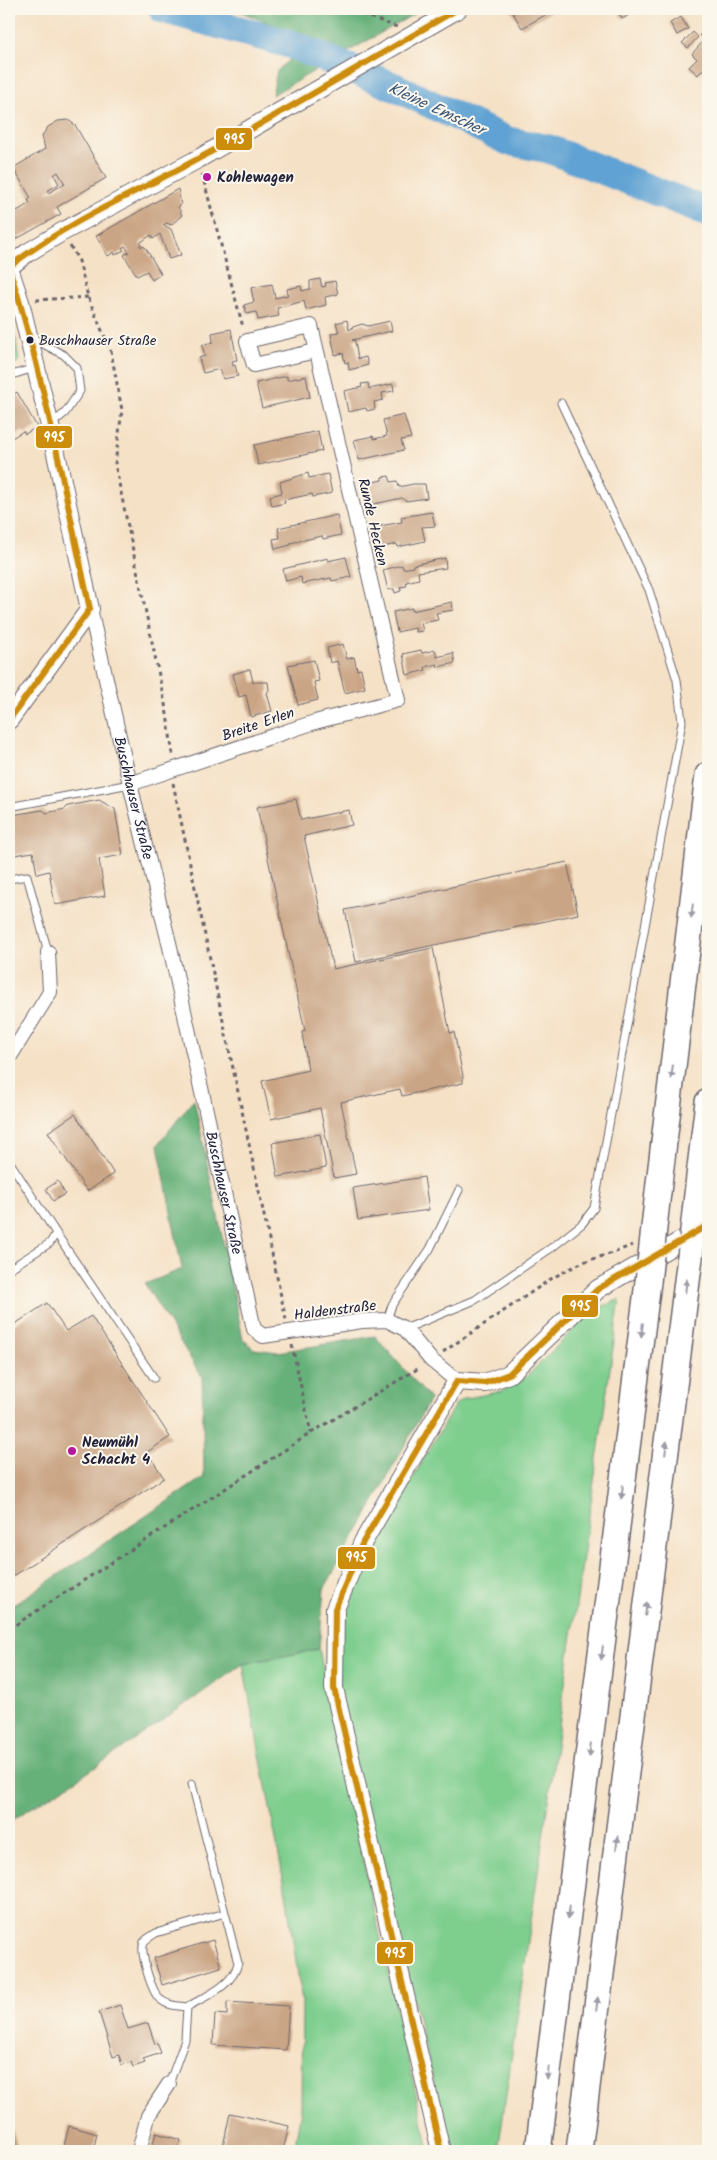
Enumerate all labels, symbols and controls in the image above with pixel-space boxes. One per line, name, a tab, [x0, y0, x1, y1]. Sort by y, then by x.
water label: Kleine Emscher	[384, 76, 492, 144]
line badge: 995	[215, 127, 253, 151]
text: 995	[223, 129, 247, 151]
place label: Kohlewagen	[217, 166, 294, 190]
marker: Kohlewagen	[201, 171, 213, 183]
place label: Buschhauser Straße	[39, 330, 157, 352]
marker: Buschhauser Straße	[25, 335, 35, 345]
line badge: 995	[35, 425, 73, 449]
text: 995	[43, 427, 67, 449]
street label: Runde Hecken	[350, 476, 394, 569]
street label: Breite Erlen	[219, 701, 298, 749]
street label: Buschhauser Straße	[107, 734, 159, 862]
one-way arrow	[688, 903, 696, 919]
one-way arrow	[668, 1064, 676, 1080]
street label: Buschhauser Straße	[198, 1129, 248, 1257]
one-way arrow	[682, 1278, 690, 1294]
street label: Haldenstraße	[293, 1294, 378, 1328]
line badge: 995	[561, 1294, 599, 1318]
text: 995	[569, 1296, 593, 1318]
one-way arrow	[638, 1323, 646, 1339]
place label: Neumühl Schacht 4	[82, 1431, 150, 1472]
one-way arrow	[662, 1439, 670, 1455]
marker: Neumühl Schacht 4	[66, 1445, 78, 1457]
one-way arrow	[618, 1484, 626, 1500]
line badge: 995	[337, 1546, 376, 1570]
text: 995	[345, 1547, 369, 1569]
one-way arrow	[642, 1601, 650, 1617]
one-way arrow	[598, 1645, 606, 1661]
one-way arrow	[586, 1743, 594, 1759]
one-way arrow	[614, 1834, 622, 1850]
one-way arrow	[565, 1904, 573, 1920]
line badge: 995	[376, 1941, 414, 1965]
text: 995	[384, 1943, 408, 1965]
one-way arrow	[593, 1996, 601, 2012]
one-way arrow	[544, 2065, 552, 2081]

